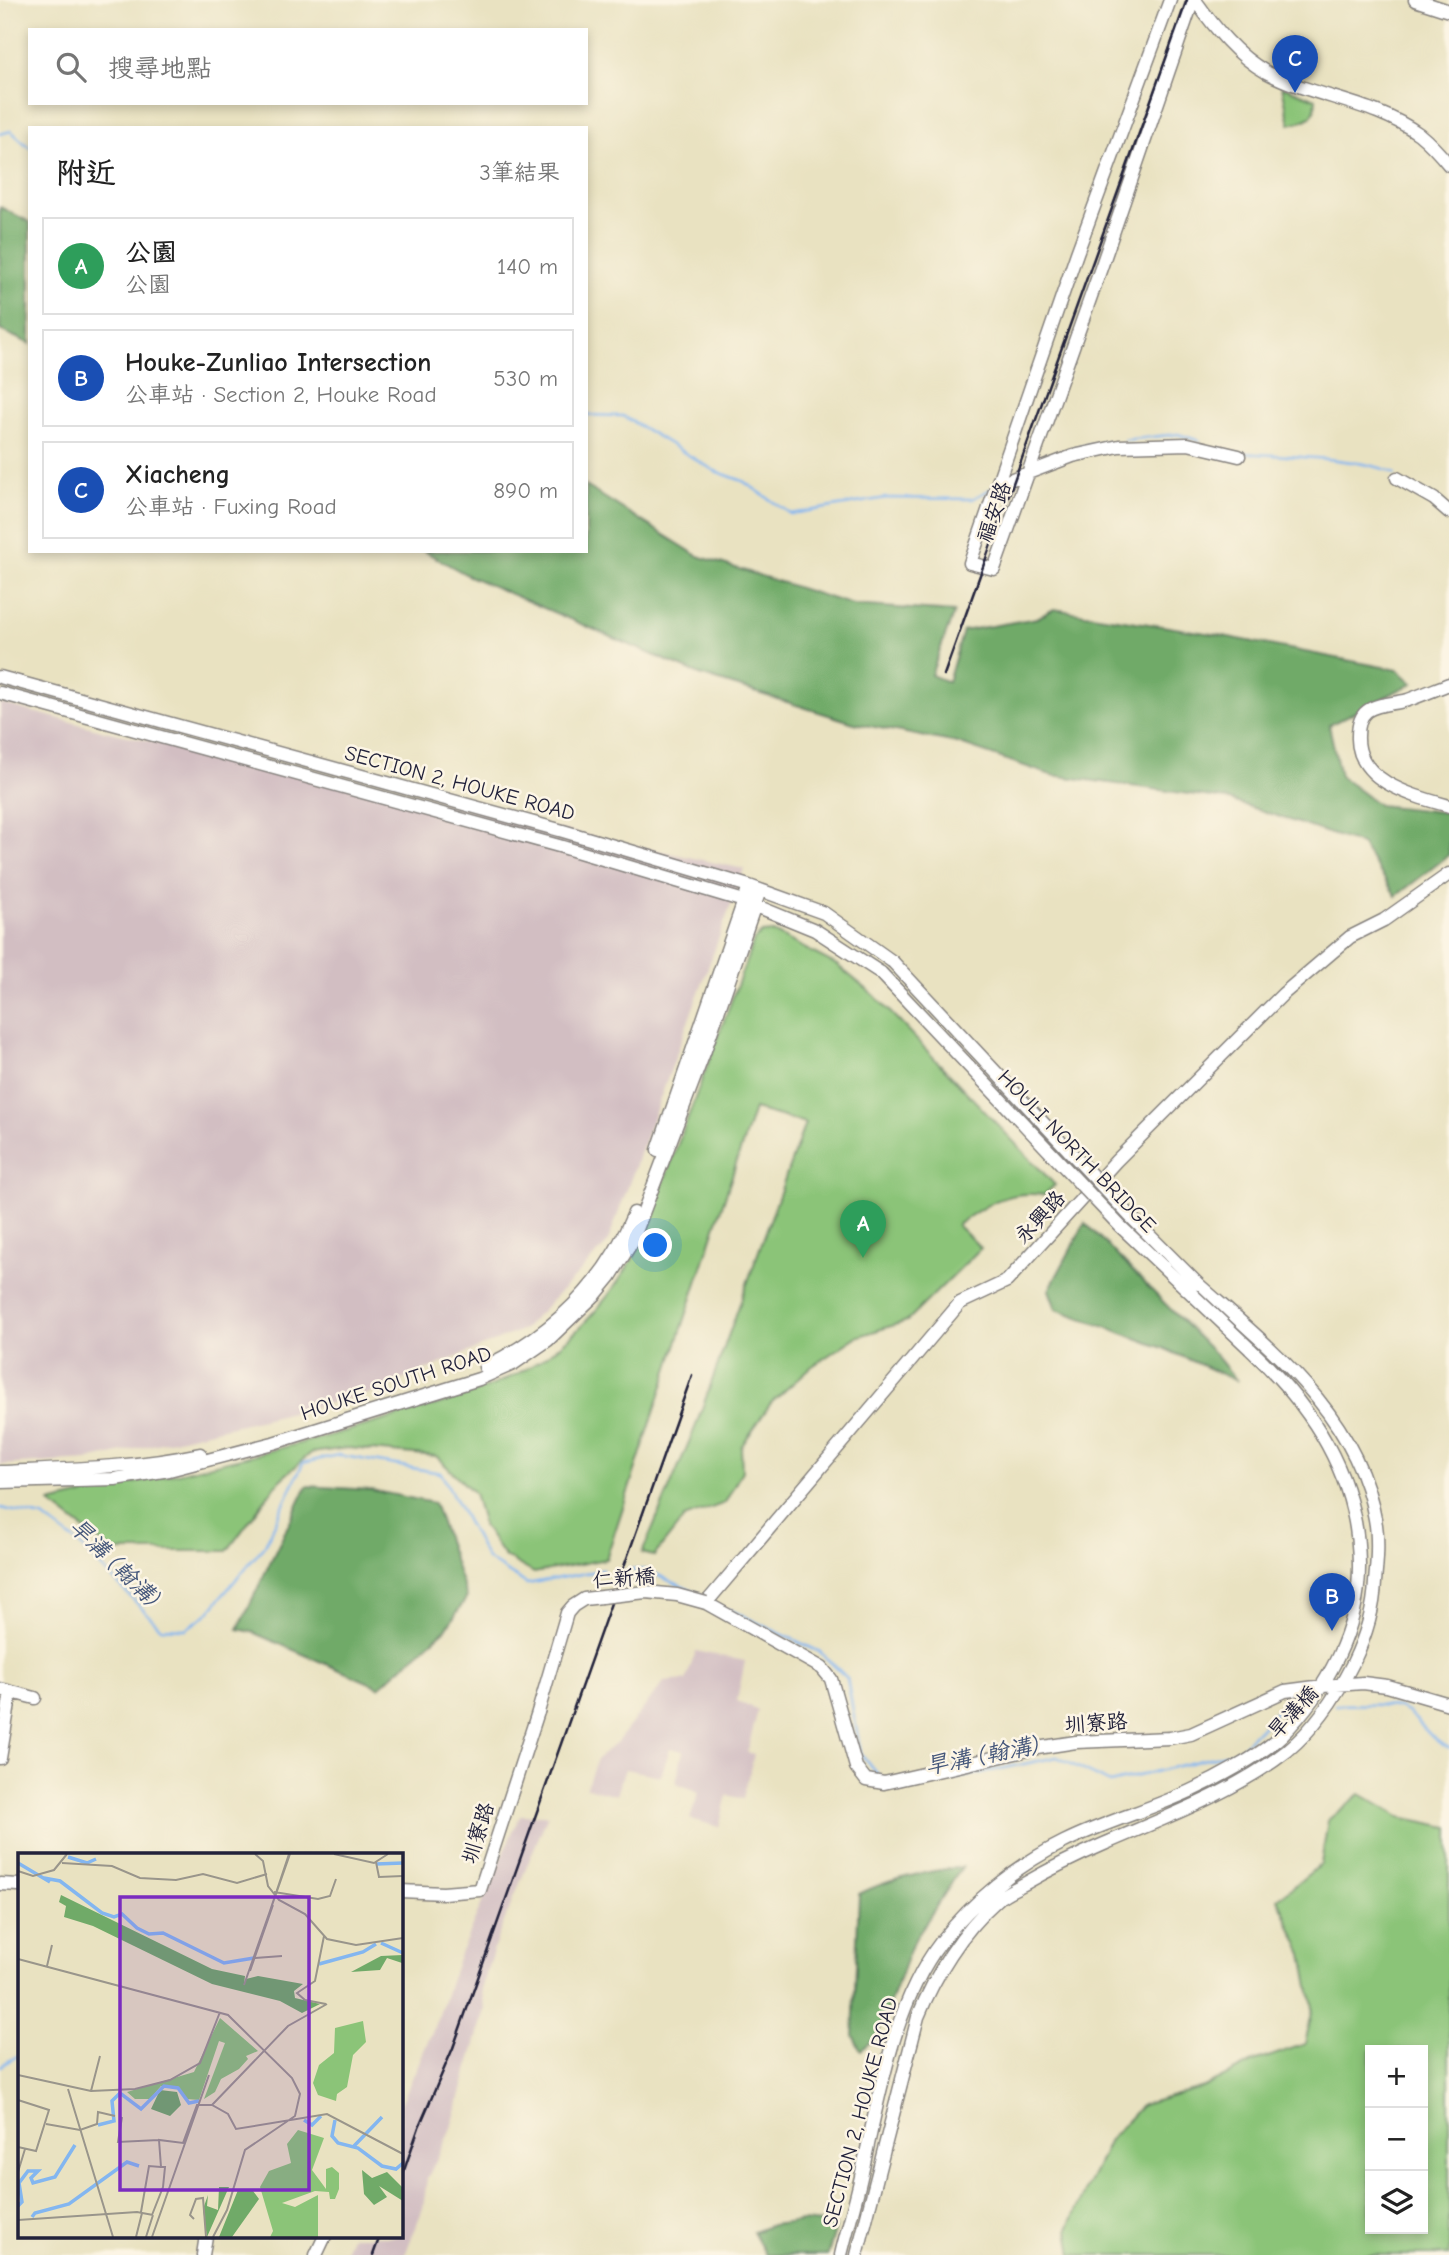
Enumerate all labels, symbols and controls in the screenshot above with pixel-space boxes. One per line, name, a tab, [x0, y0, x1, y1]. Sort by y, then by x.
search box	[28, 28, 588, 105]
pin: C	[1272, 35, 1318, 93]
icon: search	[52, 48, 90, 86]
text: 搜尋地點	[108, 54, 212, 84]
text: 附近	[56, 156, 116, 191]
text: 3筆結果	[479, 159, 560, 186]
text: 公園	[125, 238, 177, 268]
text: A	[75, 253, 87, 280]
text: 140 m	[497, 253, 558, 280]
text: 公園	[125, 271, 171, 298]
text: Houke-Zunliao Intersection	[125, 348, 431, 378]
text: B	[74, 365, 88, 392]
text: 530 m	[493, 365, 558, 392]
text: 公車站 · Section 2, Houke Road	[125, 381, 437, 408]
text: Xiacheng	[125, 460, 230, 490]
text: C	[74, 477, 88, 504]
text: 890 m	[493, 477, 558, 504]
street label: 福安路	[972, 478, 1016, 546]
text: 公車站 · Fuxing Road	[125, 493, 337, 520]
street label: SECTION 2, HOUKE ROAD	[342, 741, 578, 825]
street label: HOULI NORTH BRIDGE	[993, 1065, 1161, 1237]
street label: 永興路	[1010, 1186, 1070, 1248]
pin: A	[840, 1200, 886, 1258]
your location	[638, 1228, 672, 1262]
street label: HOUKE SOUTH ROAD	[298, 1341, 494, 1425]
water label: 旱溝 (翰溝)	[64, 1513, 166, 1612]
street label: 仁新橋	[592, 1564, 656, 1592]
pin: B	[1309, 1573, 1355, 1631]
street label: 旱溝橋	[1263, 1681, 1323, 1743]
street label: 圳寮路	[1064, 1709, 1128, 1737]
water label: 旱溝 (翰溝)	[923, 1731, 1041, 1780]
street label: 圳寮路	[457, 1799, 499, 1867]
inset map	[18, 1853, 402, 2238]
street label: SECTION 2, HOUKE ROAD	[818, 1994, 902, 2230]
map controls	[1365, 2045, 1428, 2234]
button: +	[1365, 2045, 1428, 2108]
button: −	[1365, 2108, 1428, 2171]
button: layers	[1365, 2171, 1428, 2234]

